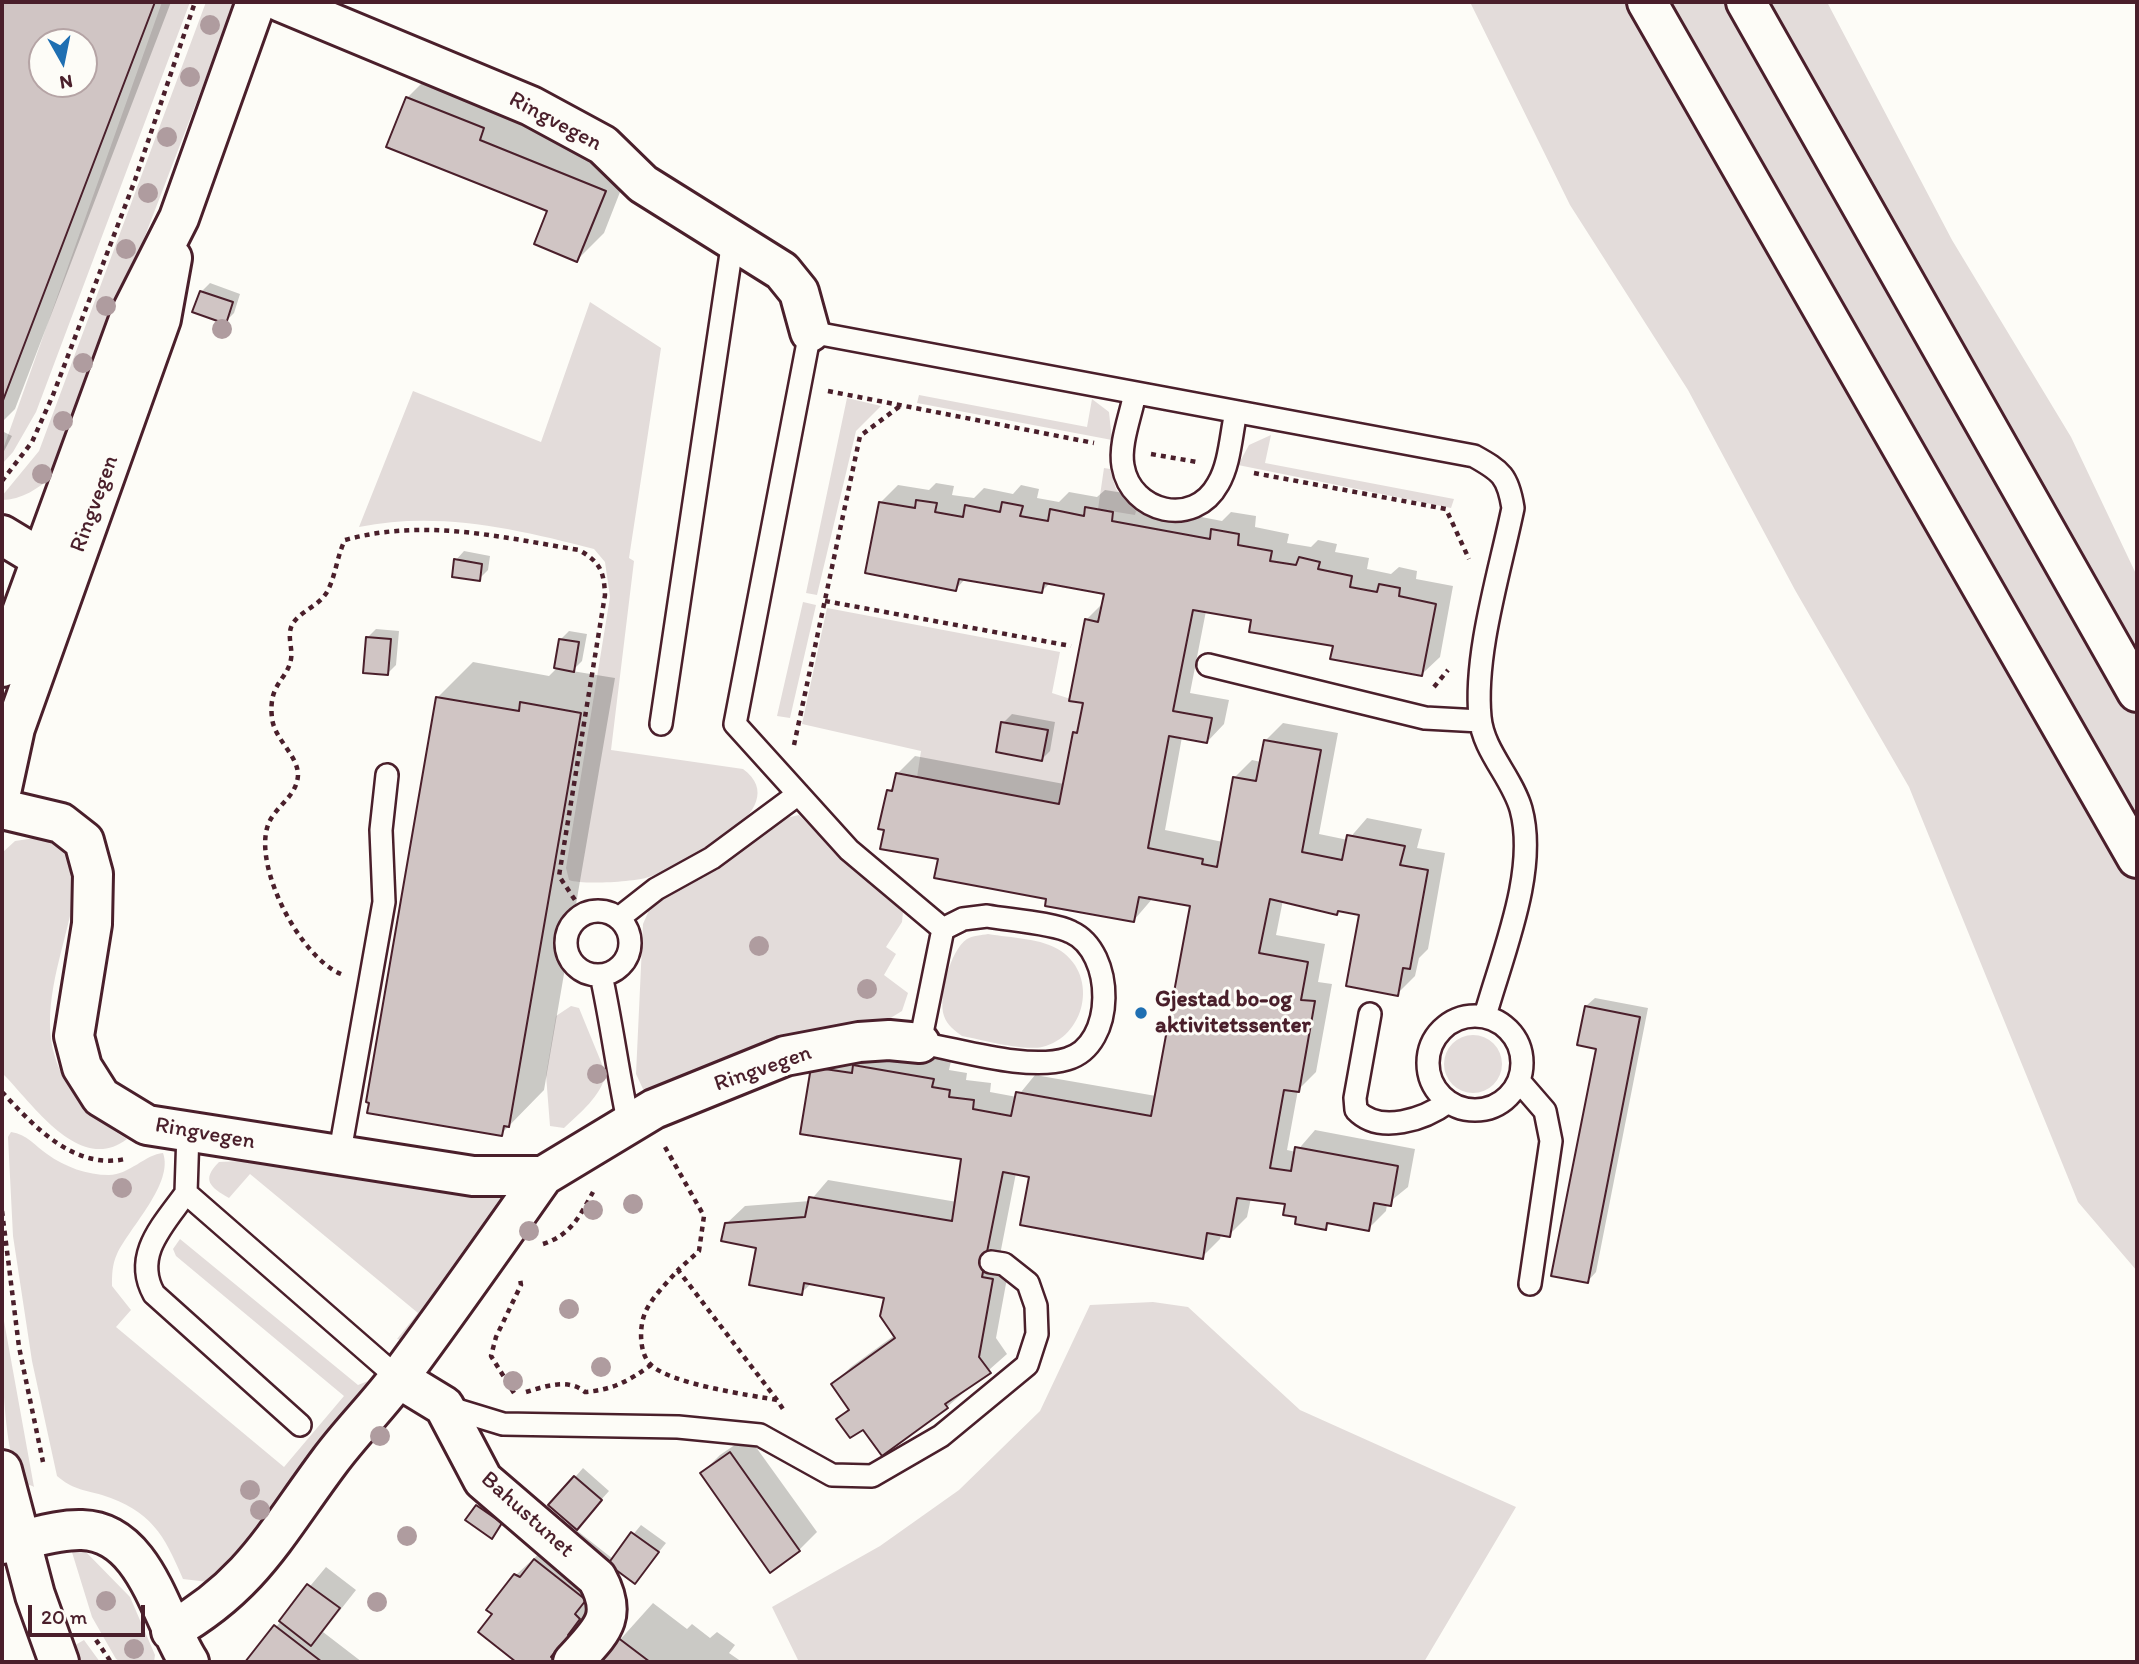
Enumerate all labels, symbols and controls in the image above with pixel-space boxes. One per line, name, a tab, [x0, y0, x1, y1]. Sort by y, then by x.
north arrow	[28, 28, 98, 98]
text: N	[58, 70, 74, 95]
street label: Ringvegen	[504, 86, 606, 158]
street label: Ringvegen	[65, 452, 125, 556]
place label: Gjestad bo-og aktivitetssenter	[1155, 986, 1311, 1040]
marker: Gjestad bo-og aktivitetssenter	[1133, 1005, 1149, 1021]
street label: Ringvegen	[711, 1039, 815, 1099]
street label: Ringvegen	[153, 1112, 257, 1156]
street label: Bahustunet	[475, 1466, 579, 1564]
scale bar	[32, 1590, 149, 1634]
text: 20 m	[41, 1604, 87, 1629]

